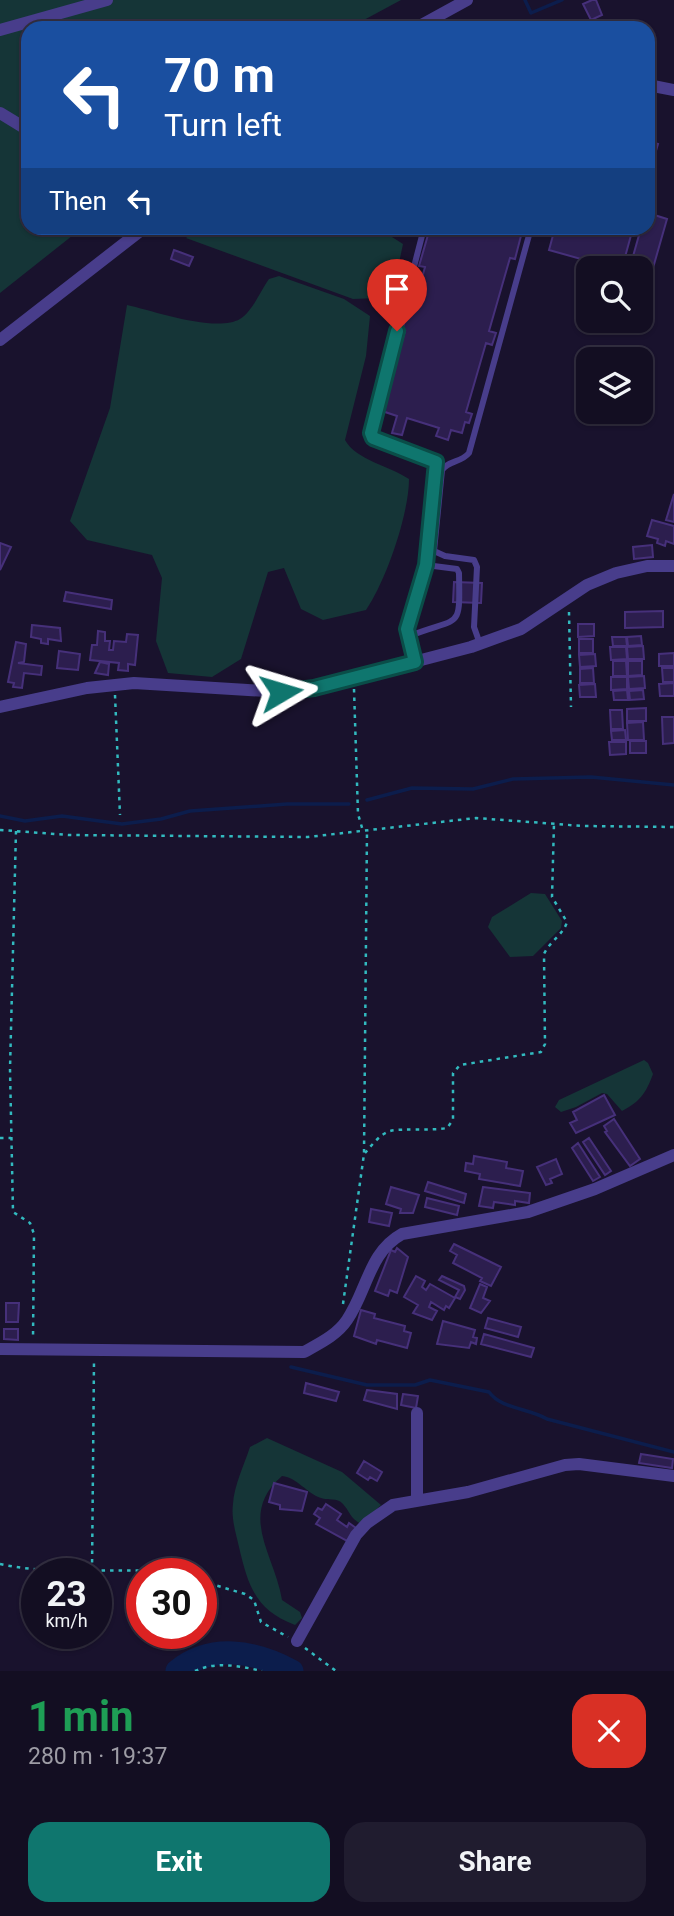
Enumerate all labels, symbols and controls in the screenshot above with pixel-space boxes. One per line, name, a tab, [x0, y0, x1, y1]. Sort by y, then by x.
text: 70 m	[164, 47, 275, 104]
icon: left	[49, 49, 140, 140]
text: Turn left	[164, 106, 282, 144]
icon: left	[121, 182, 159, 220]
text: Then	[49, 186, 107, 216]
map controls	[576, 256, 653, 424]
button: search	[576, 256, 653, 333]
pin	[367, 259, 427, 331]
icon: arrive	[378, 270, 416, 308]
button: layers	[576, 347, 653, 424]
position arrow	[244, 655, 318, 729]
speed limit sign: 30	[126, 1558, 217, 1649]
text: 23	[46, 1574, 87, 1615]
text: km/h	[45, 1610, 88, 1631]
text: 1 min	[28, 1692, 134, 1741]
button: close	[572, 1694, 646, 1768]
text: 280 m · 19:37	[28, 1743, 167, 1770]
button: Exit	[28, 1822, 330, 1902]
button: Share	[344, 1822, 646, 1902]

